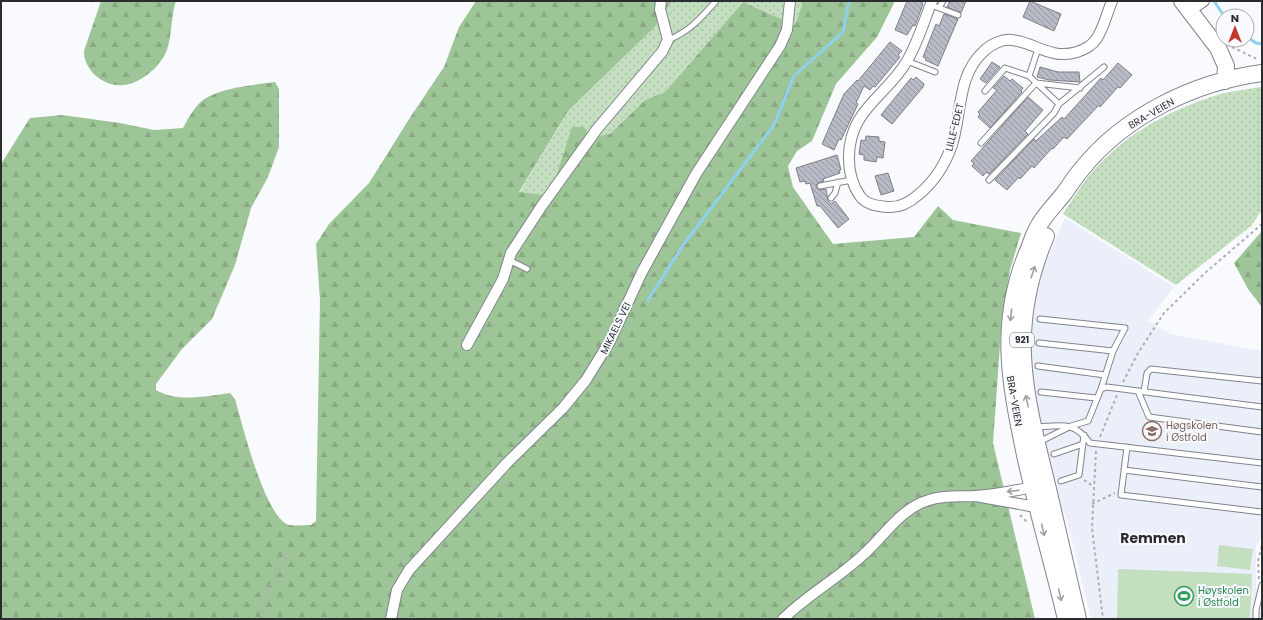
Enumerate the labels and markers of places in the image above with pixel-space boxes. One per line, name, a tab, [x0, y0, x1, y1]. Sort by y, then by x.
place label: Høgskolen i Østfold	[1166, 418, 1218, 445]
school or university icon: Høgskolen i Østfold	[1141, 420, 1163, 442]
place label: Høyskolen i Østfold	[1198, 583, 1249, 610]
sports icon: Høyskolen i Østfold	[1173, 585, 1195, 607]

